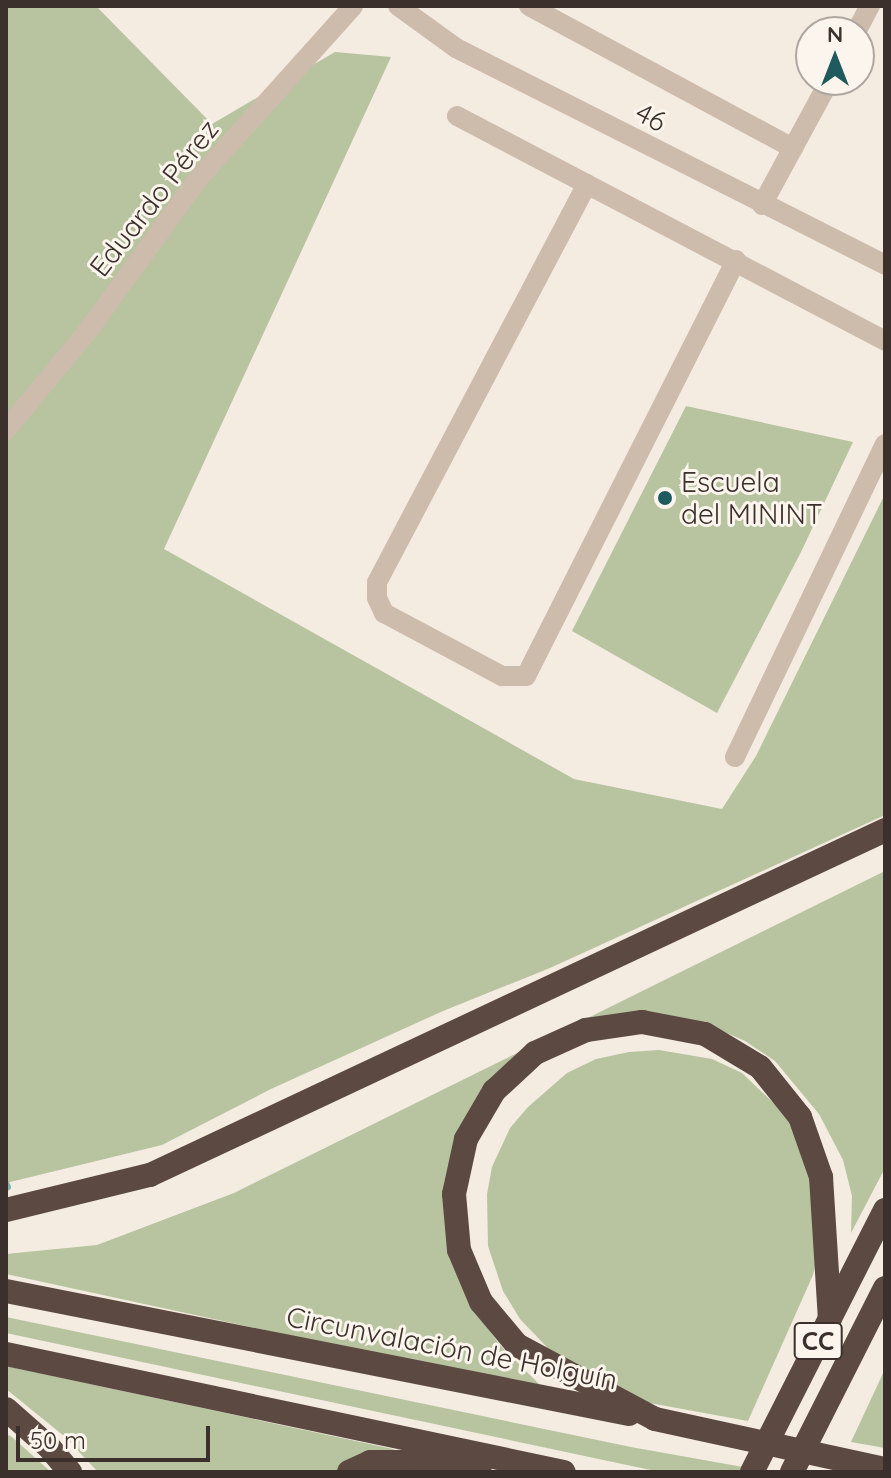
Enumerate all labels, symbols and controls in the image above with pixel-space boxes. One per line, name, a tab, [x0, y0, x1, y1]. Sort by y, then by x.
north arrow	[795, 16, 875, 96]
text: N	[827, 20, 843, 48]
street label: 46	[630, 95, 672, 139]
street label: Eduardo Pérez	[82, 113, 226, 283]
place label: Escuela del MININT	[681, 465, 823, 531]
marker: Escuela del MININT	[656, 489, 674, 507]
street label: Circunvalación de Holguín	[284, 1299, 620, 1397]
road number: CC	[792, 1319, 844, 1363]
scale bar	[20, 1410, 214, 1460]
text: 50 m	[30, 1425, 86, 1455]

